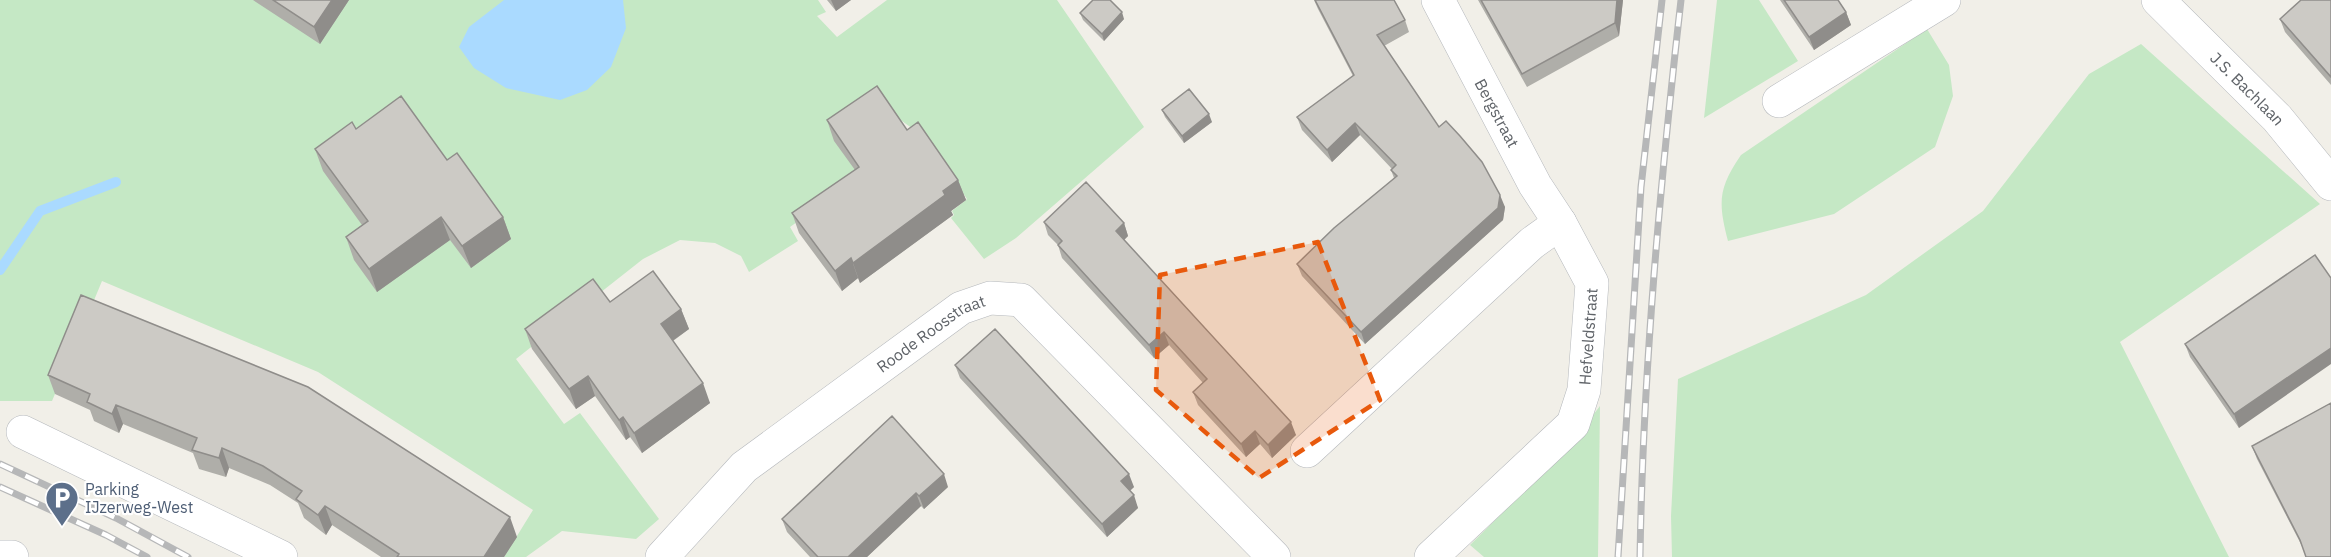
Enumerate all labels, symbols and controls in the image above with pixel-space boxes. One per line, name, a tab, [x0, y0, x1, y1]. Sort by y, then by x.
street label: J.S. Bachlaan	[2206, 48, 2289, 129]
street label: Bergstraat	[1471, 75, 1523, 151]
street label: Hefveldstraat	[1574, 287, 1602, 386]
street label: Roode Roosstraat	[872, 290, 988, 377]
place label: Parking IJzerweg-West	[85, 479, 193, 517]
parking icon: Parking IJzerweg-West	[44, 480, 80, 527]

